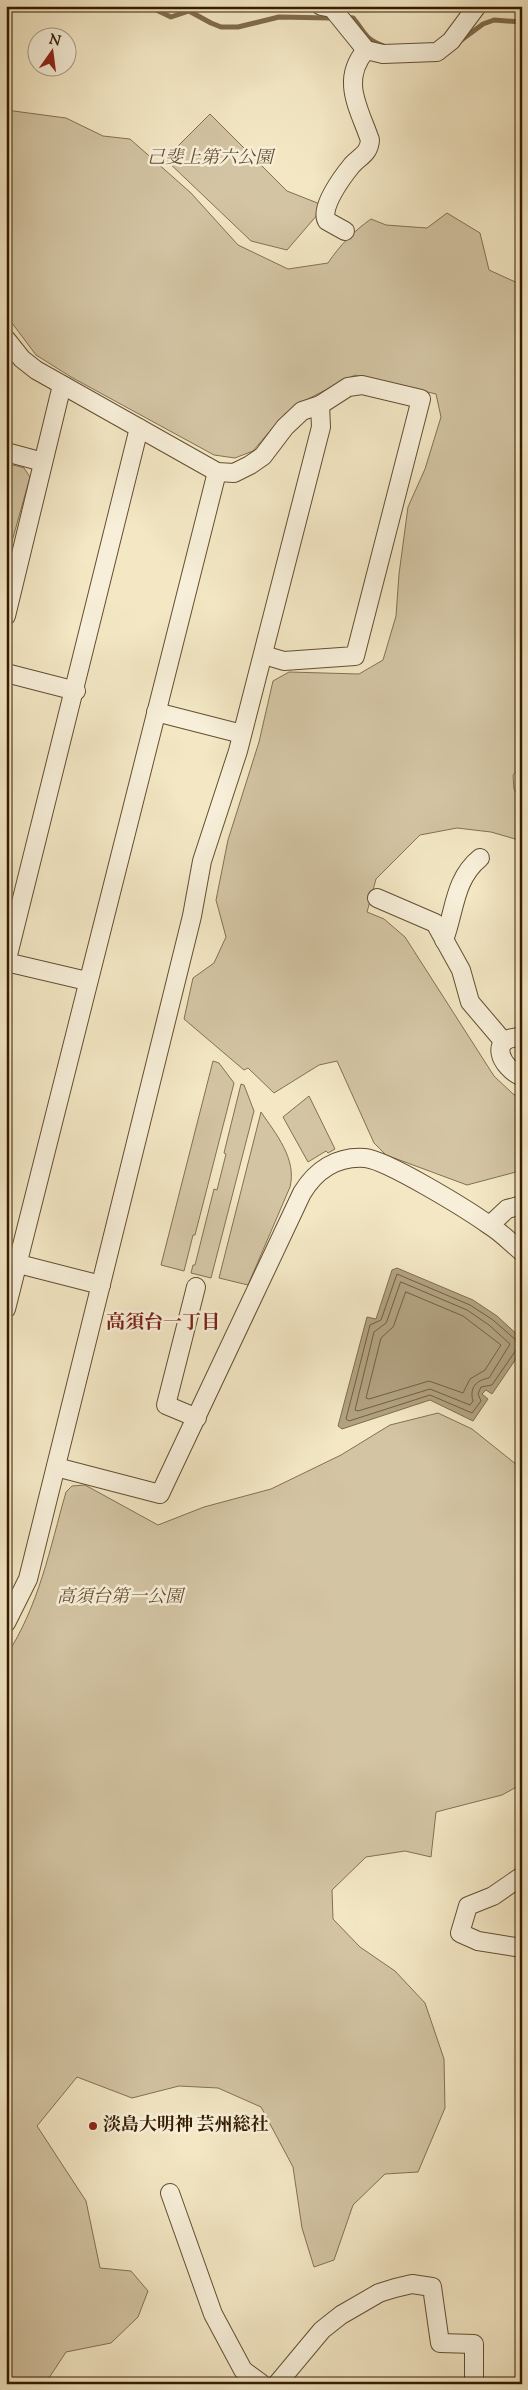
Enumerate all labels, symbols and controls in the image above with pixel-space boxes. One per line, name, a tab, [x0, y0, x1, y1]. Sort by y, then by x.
north arrow	[28, 28, 78, 78]
text: N	[47, 30, 63, 52]
park label: 己斐上第六公園	[147, 146, 276, 172]
district label: 高須台一丁目	[106, 1310, 220, 1337]
park label: 高須台第一公園	[57, 1585, 186, 1611]
place label: 淡島大明神 芸州総社	[103, 2113, 269, 2139]
marker: 淡島大明神 芸州総社	[87, 2120, 99, 2132]

